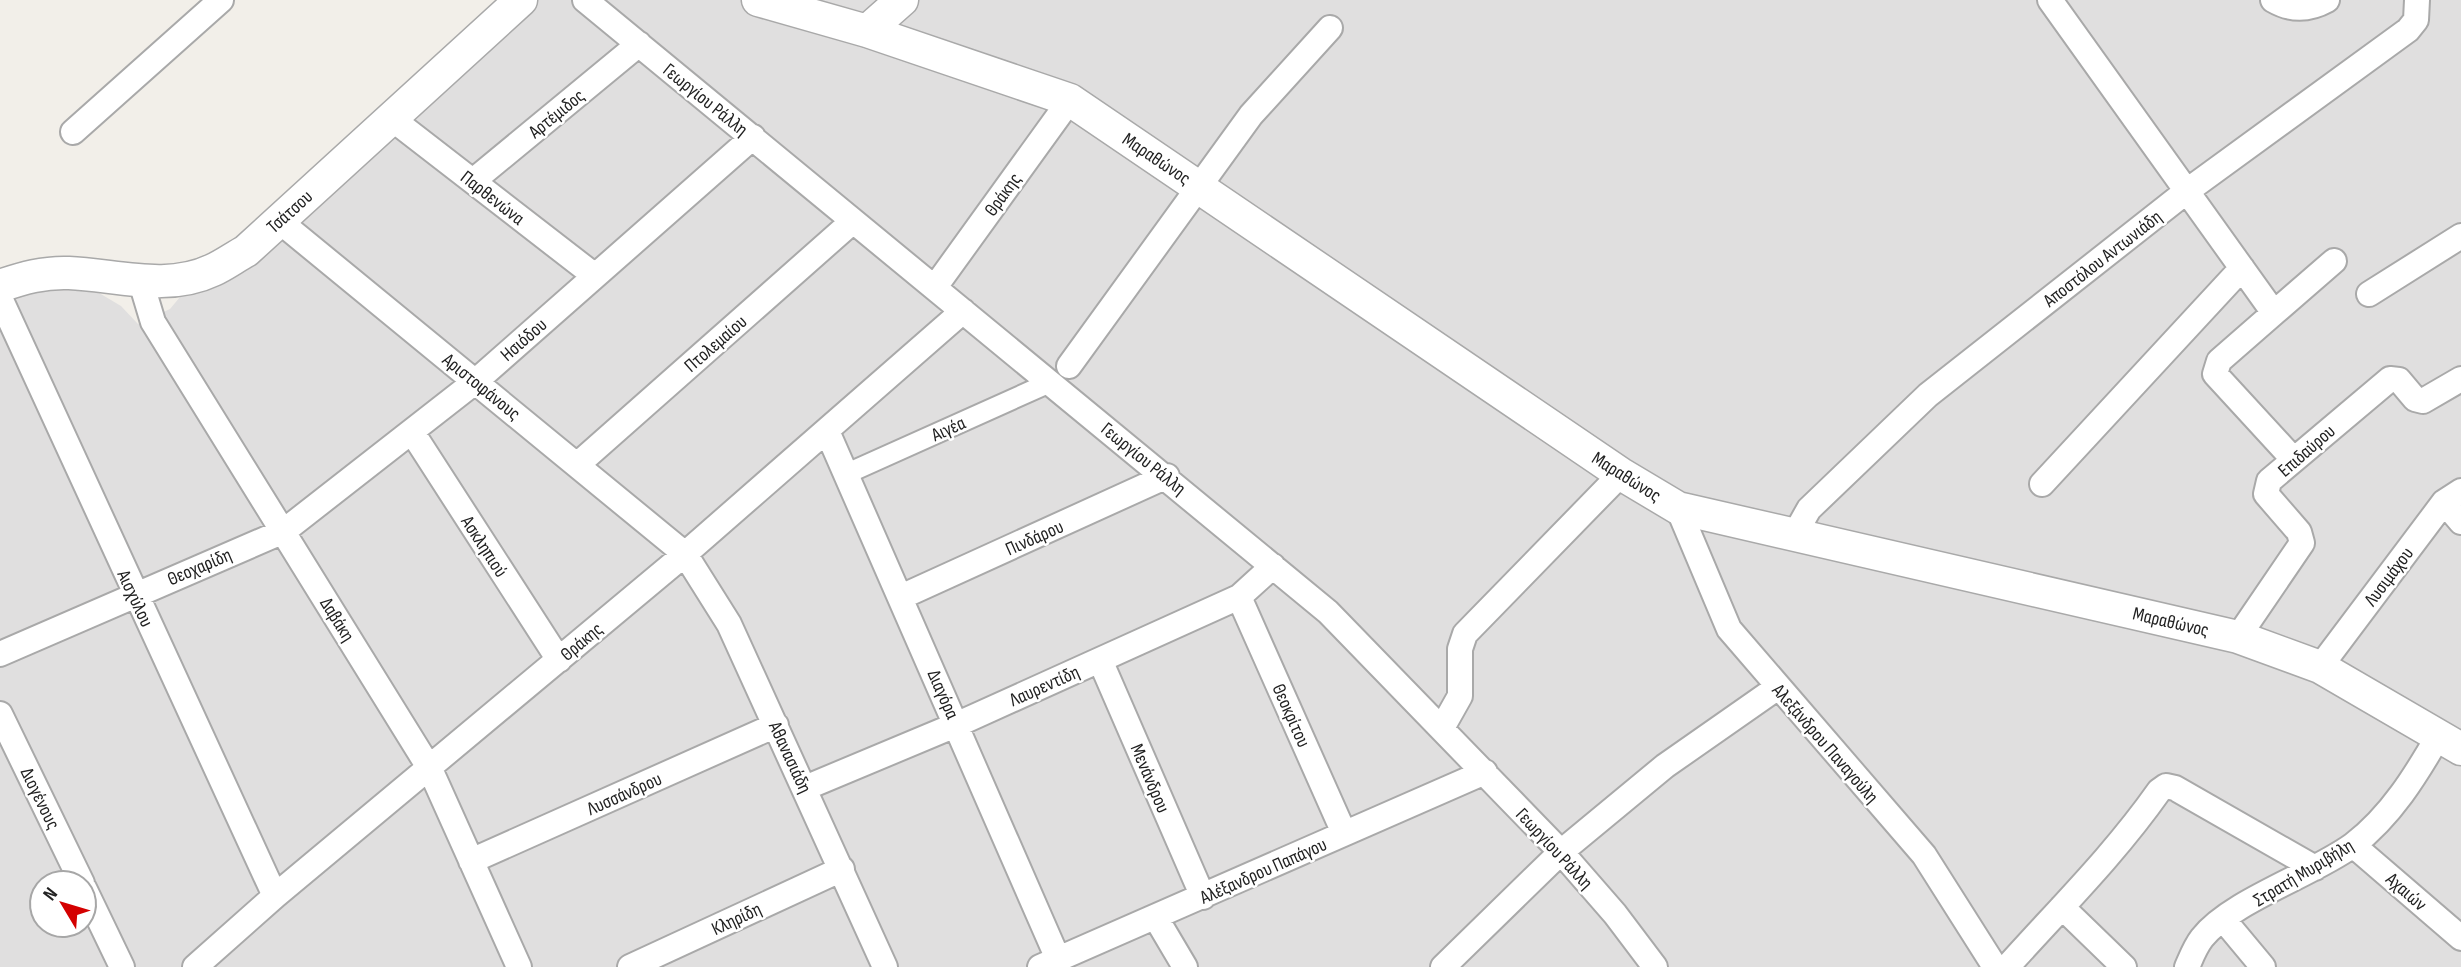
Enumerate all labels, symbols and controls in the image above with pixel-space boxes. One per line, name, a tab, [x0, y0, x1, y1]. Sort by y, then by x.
street label: Γεωργίου Ράλλη	[658, 59, 752, 141]
street label: Αρτέμιδος	[523, 85, 590, 144]
street label: Μαραθώνος	[1118, 128, 1195, 190]
street label: Παρθενώνα	[456, 166, 529, 230]
street label: Θράκης	[980, 169, 1027, 221]
street label: Τσάτσου	[262, 186, 318, 239]
street label: Αποστόλου Αντωνιάδη	[2038, 206, 2167, 313]
street label: Πτολεμαίου	[680, 311, 752, 378]
street label: Ησιόδου	[496, 314, 552, 367]
street label: Αριστοφάνους	[437, 348, 525, 426]
street label: Αιγέα	[927, 412, 969, 447]
street label: Γεωργίου Ράλλη	[1096, 418, 1190, 500]
street label: Επιδαύρου	[2274, 420, 2340, 482]
street label: Μαραθώνος	[1587, 447, 1665, 508]
street label: Ασκληπιού	[455, 511, 512, 582]
street label: Πινδάρου	[1002, 515, 1067, 561]
street label: Λυσιμάχου	[2359, 543, 2419, 612]
street label: Θεοχαρίδη	[164, 544, 235, 591]
street label: Αισχύλου	[111, 566, 158, 631]
street label: Δαβάκη	[314, 593, 359, 646]
street label: Μαραθώνος	[2130, 603, 2211, 642]
street label: Θράκης	[556, 618, 608, 666]
street label: Λαυρεντίδη	[1005, 661, 1083, 712]
street label: Διαγόρα	[922, 666, 964, 723]
street label: Αλεξάνδρου Παναγούλη	[1766, 679, 1883, 808]
street label: Θεοκρίτου	[1266, 680, 1315, 751]
street label: Αθανασιάδη	[763, 717, 816, 797]
street label: Μενάνδρου	[1125, 741, 1174, 817]
street label: Διογένους	[15, 764, 64, 833]
street label: Λυσσάνδρου	[583, 768, 666, 821]
street label: Γεωργίου Ράλλη	[1510, 804, 1597, 894]
street label: Αλέξανδρου Παπάγου	[1196, 833, 1331, 910]
street label: Στρατή Μυριβήλη	[2250, 834, 2358, 912]
street label: Αχαιών	[2380, 868, 2432, 916]
north arrow	[28, 869, 98, 939]
text: N	[39, 883, 63, 906]
street label: Κληρίδη	[708, 898, 765, 941]

